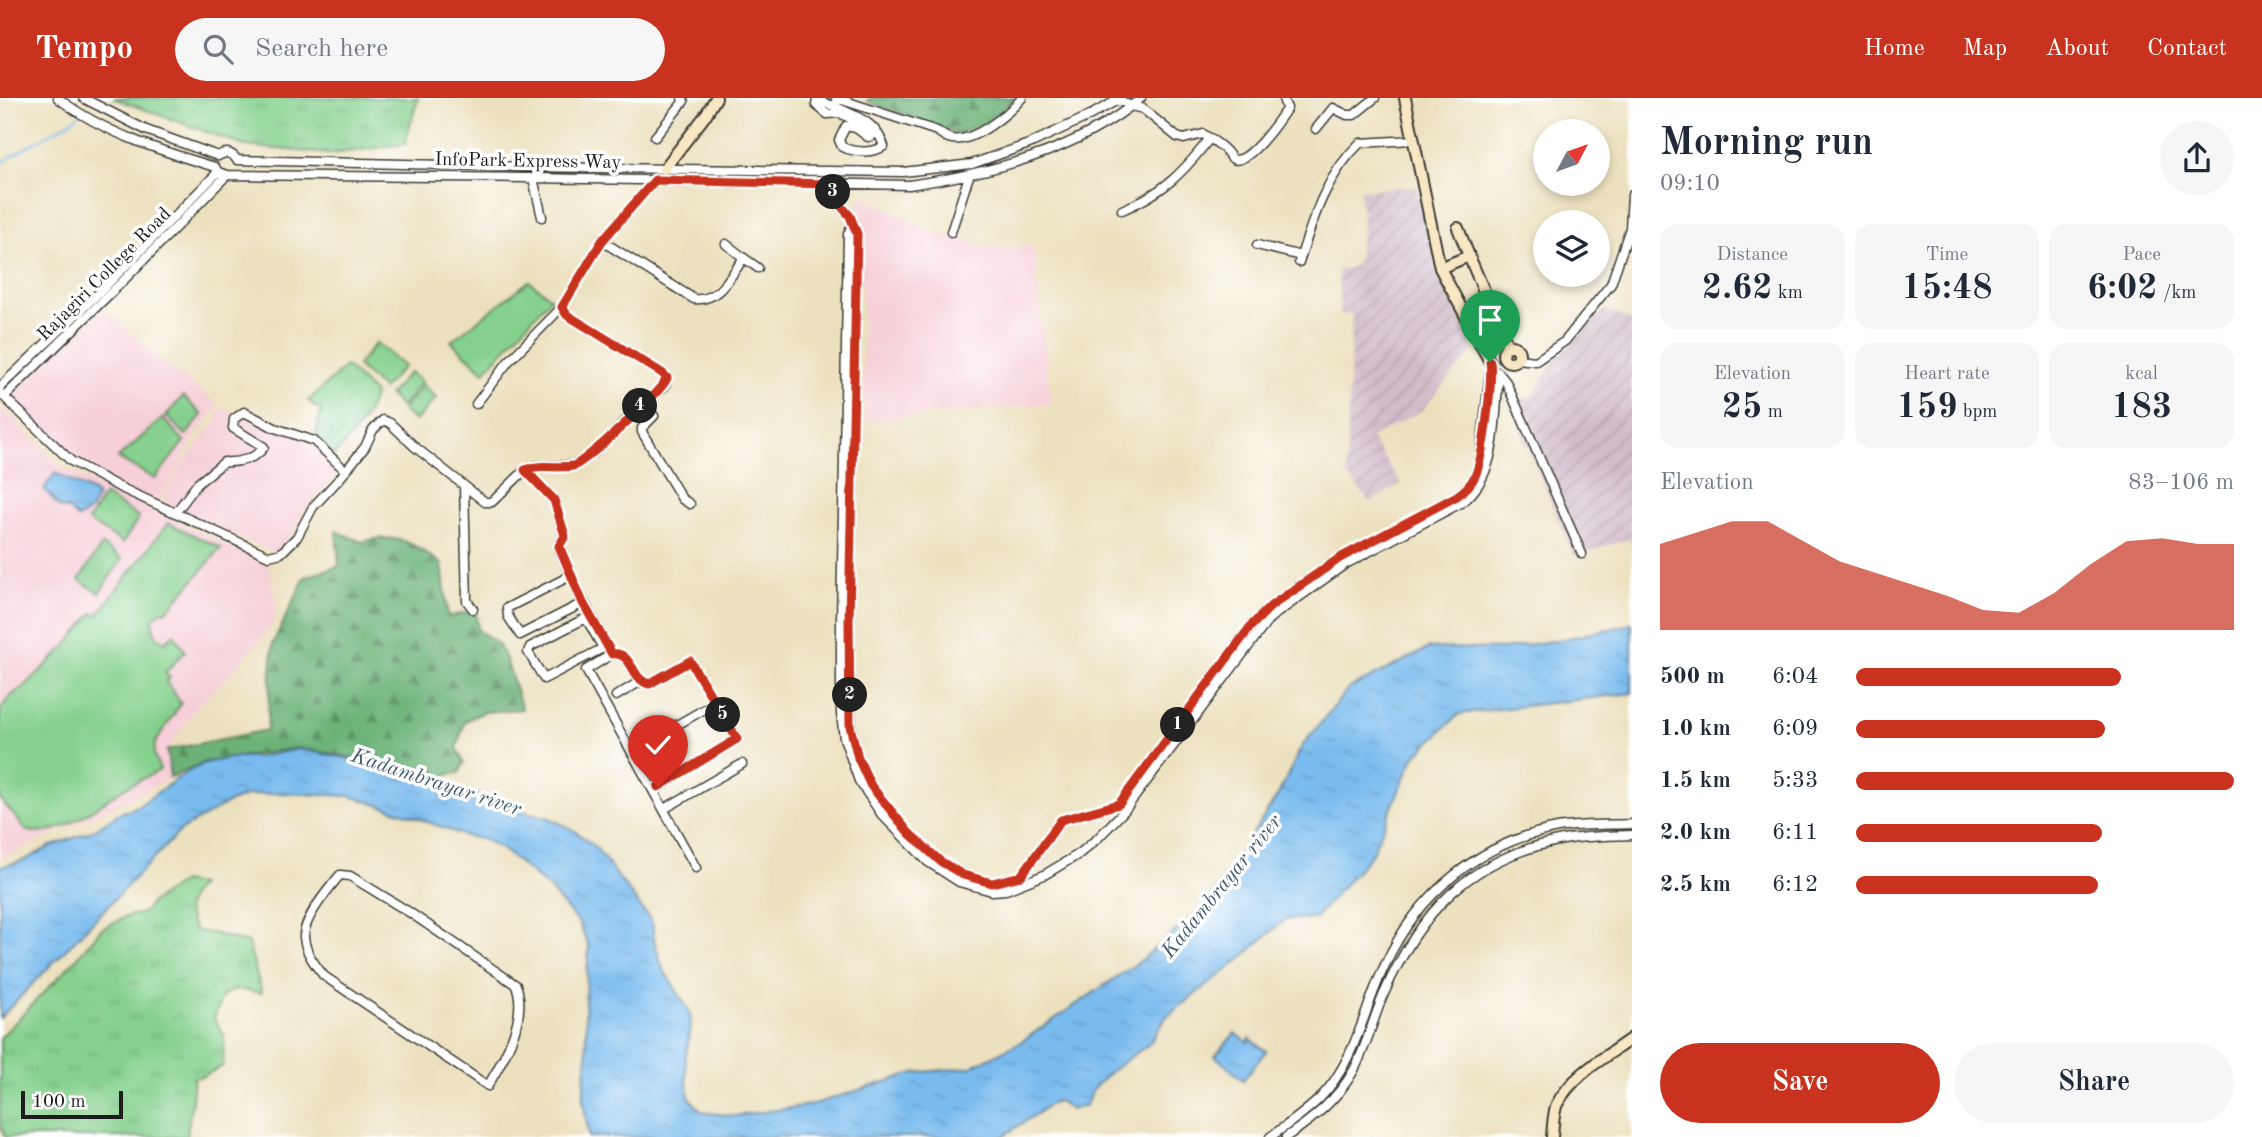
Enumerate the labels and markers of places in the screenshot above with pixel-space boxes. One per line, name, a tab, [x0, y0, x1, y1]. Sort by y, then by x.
pin: 3	[816, 174, 850, 210]
pin	[1460, 290, 1520, 362]
pin: 4	[622, 388, 658, 424]
pin: 2	[832, 678, 868, 712]
pin: 5	[706, 698, 740, 732]
pin: 1	[1160, 708, 1196, 742]
pin	[628, 715, 688, 787]

